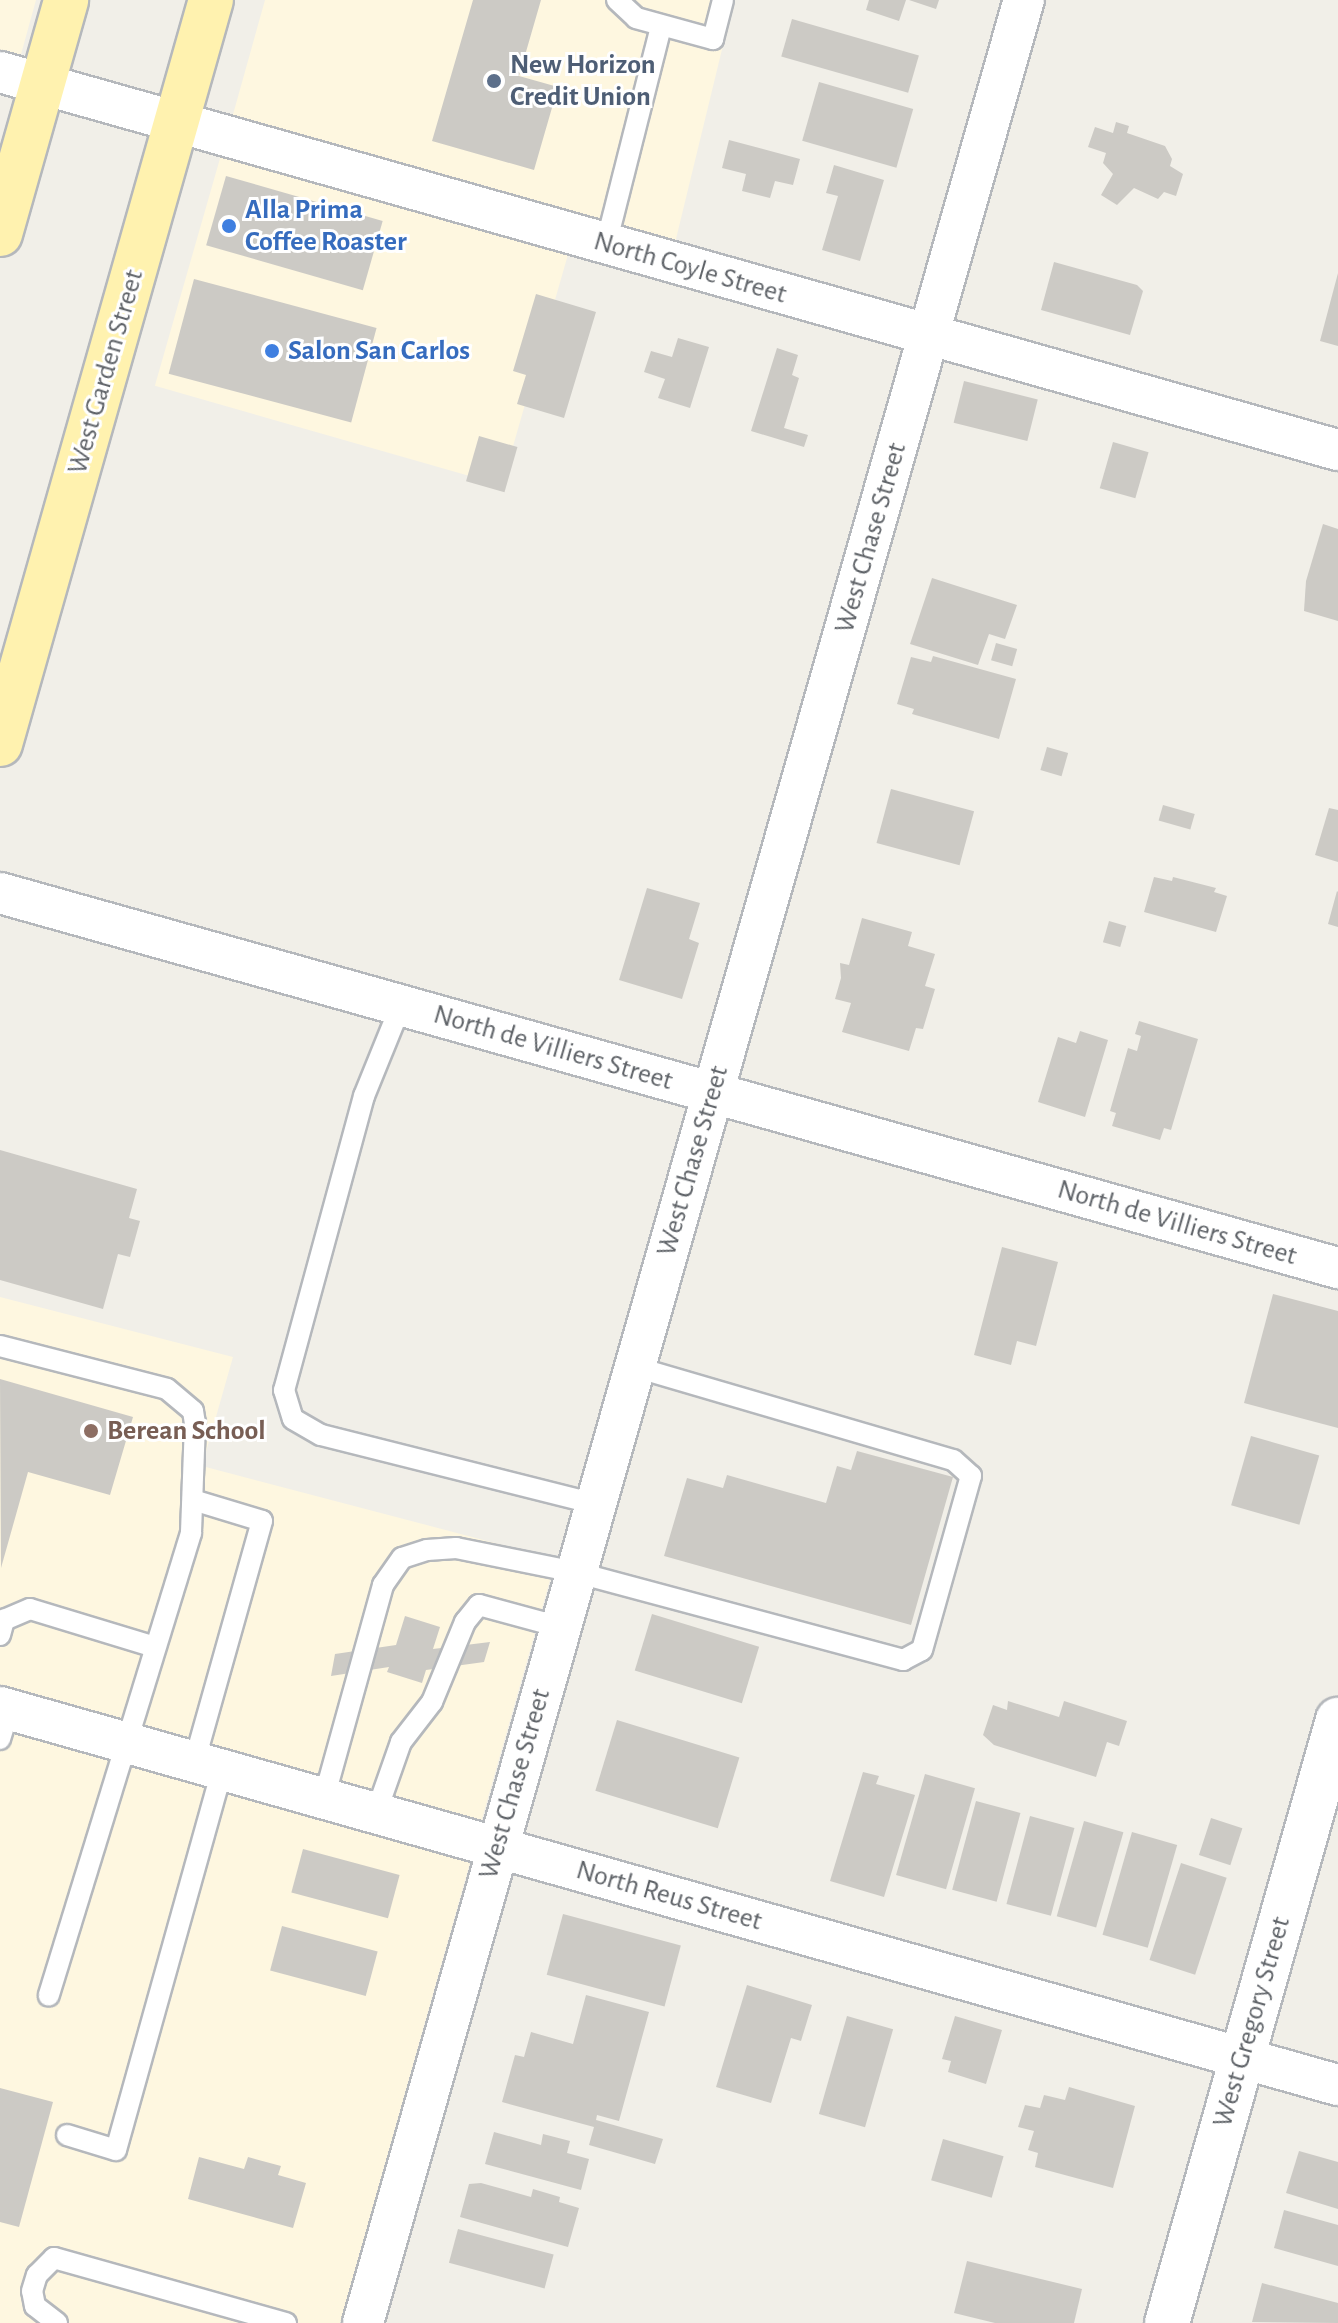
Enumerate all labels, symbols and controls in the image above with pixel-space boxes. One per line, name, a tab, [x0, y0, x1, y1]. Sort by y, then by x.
place label: New Horizon Credit Union	[510, 48, 656, 114]
marker: New Horizon Credit Union	[485, 72, 503, 90]
place label: Alla Prima Coffee Roaster	[245, 193, 407, 259]
marker: Alla Prima Coffee Roaster	[220, 217, 238, 235]
street label: North Coyle Street	[590, 224, 790, 312]
street label: West Garden Street	[61, 266, 151, 478]
place label: Salon San Carlos	[288, 334, 470, 368]
marker: Salon San Carlos	[263, 342, 281, 360]
street label: West Chase Street	[828, 439, 914, 637]
street label: North de Villiers Street	[430, 998, 676, 1098]
street label: West Chase Street	[650, 1062, 736, 1260]
street label: North de Villiers Street	[1054, 1173, 1300, 1273]
place label: Berean School	[107, 1414, 266, 1448]
marker: Berean School	[82, 1422, 100, 1440]
street label: West Chase Street	[472, 1685, 558, 1883]
street label: North Reus Street	[572, 1853, 766, 1939]
street label: West Gregory Street	[1206, 1913, 1298, 2131]

